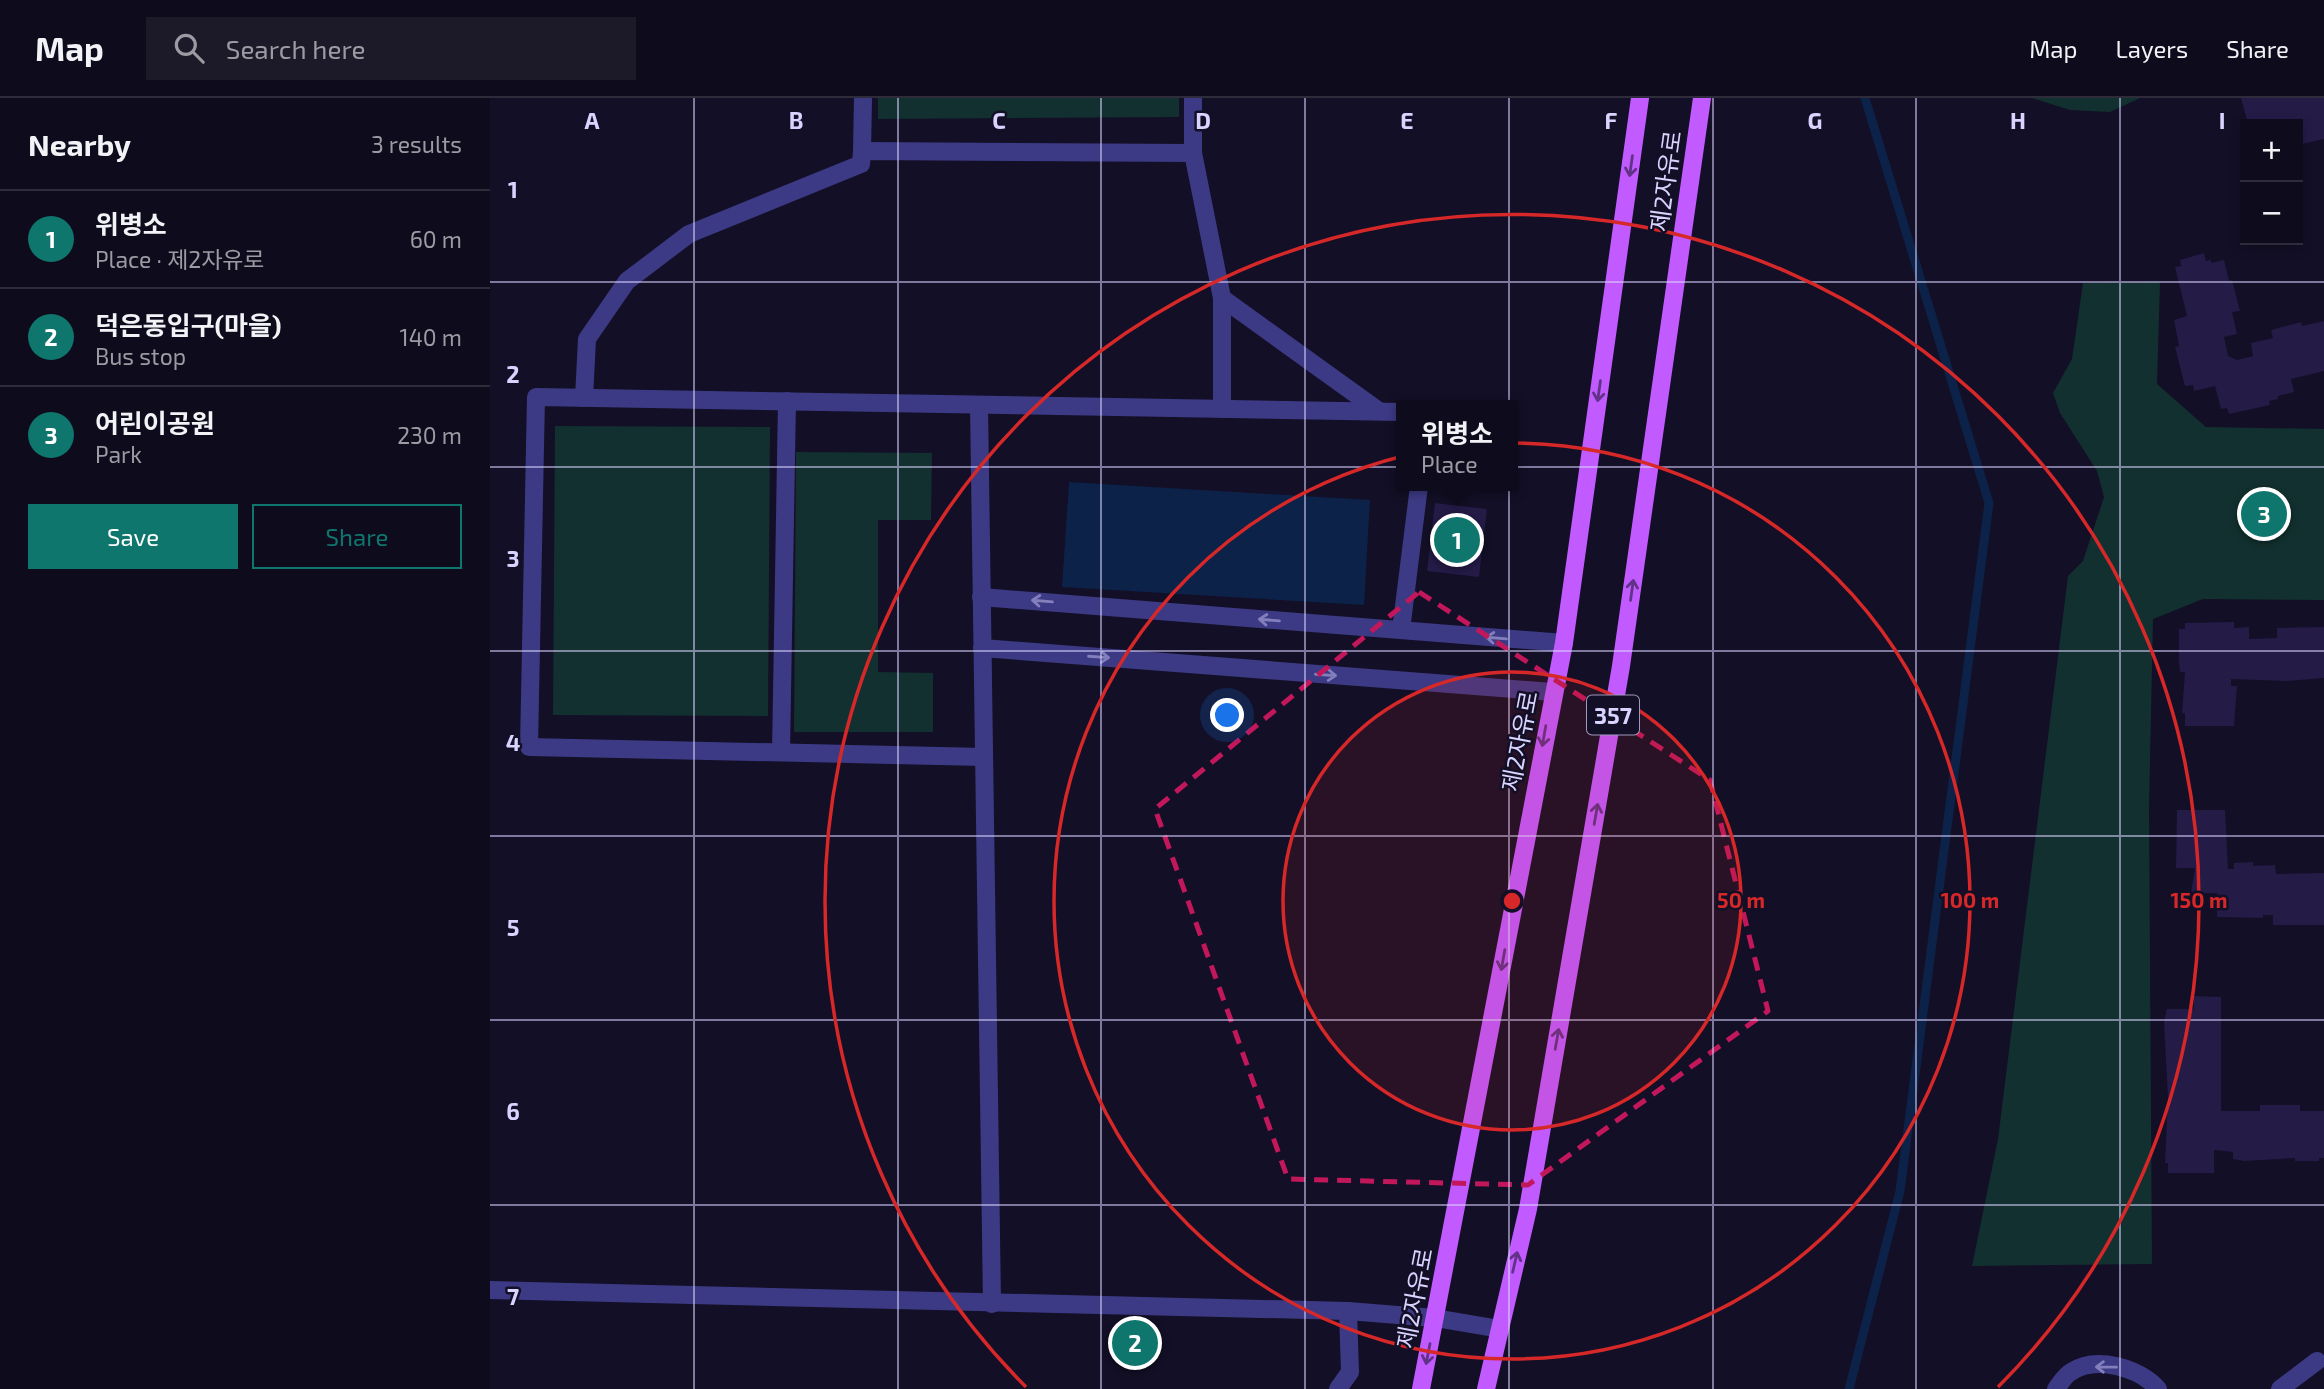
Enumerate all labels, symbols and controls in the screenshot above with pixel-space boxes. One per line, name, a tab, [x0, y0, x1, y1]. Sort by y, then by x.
search box	[146, 17, 636, 80]
text: Map	[35, 28, 104, 68]
icon: search	[170, 29, 208, 67]
text: Search here	[226, 33, 365, 64]
text: Map	[2029, 34, 2077, 63]
text: Layers	[2115, 34, 2188, 63]
text: Share	[2226, 34, 2289, 63]
text: A	[584, 106, 600, 134]
text: B	[789, 106, 803, 134]
text: C	[992, 106, 1006, 134]
text: D	[1195, 106, 1211, 134]
text: E	[1400, 106, 1414, 134]
text: F	[1605, 106, 1618, 134]
text: G	[1808, 106, 1822, 134]
text: H	[2010, 106, 2026, 134]
text: I	[2219, 106, 2225, 134]
map controls	[2240, 119, 2303, 245]
button: +	[2240, 119, 2303, 182]
text: Nearby	[28, 126, 131, 162]
street label: 제2자유로	[1644, 129, 1686, 233]
text: 3 results	[371, 130, 462, 158]
one-way arrow	[1624, 154, 1637, 176]
text: 1	[508, 175, 518, 203]
button: −	[2240, 182, 2303, 245]
text: 위병소	[95, 208, 167, 239]
text: 1	[46, 225, 56, 253]
text: 60 m	[410, 225, 462, 253]
text: Place · 제2자유로	[95, 245, 265, 273]
text: 덕은동입구(마을)	[95, 309, 281, 340]
text: 2	[44, 323, 58, 351]
text: 140 m	[400, 323, 462, 351]
text: Bus stop	[95, 342, 186, 370]
text: 2	[506, 360, 520, 388]
one-way arrow	[1592, 379, 1605, 402]
popup	[1396, 400, 1518, 491]
text: 어린이공원	[95, 407, 215, 438]
text: 위병소	[1421, 417, 1493, 448]
text: 3	[44, 421, 58, 449]
text: 230 m	[397, 421, 462, 449]
text: Park	[95, 440, 142, 468]
text: Place	[1421, 450, 1478, 478]
pin: 3	[2241, 488, 2287, 540]
button: Save	[28, 504, 238, 569]
button: Share	[252, 504, 462, 569]
pin: 1	[1434, 514, 1480, 566]
text: 3	[506, 544, 520, 572]
one-way arrow	[1626, 579, 1639, 602]
one-way arrow	[1031, 594, 1054, 607]
one-way arrow	[1258, 613, 1281, 626]
one-way arrow	[1485, 631, 1507, 644]
one-way arrow	[1087, 651, 1110, 664]
one-way arrow	[1314, 669, 1336, 682]
street label: 제2자유로	[1495, 688, 1543, 794]
road number: 357	[1587, 695, 1639, 734]
your location	[1210, 698, 1244, 732]
one-way arrow	[1537, 724, 1550, 747]
text: 4	[506, 728, 520, 756]
one-way arrow	[1589, 803, 1603, 826]
text: 50 m	[1717, 887, 1765, 912]
text: 100 m	[1941, 887, 1999, 912]
text: 150 m	[2171, 887, 2227, 912]
centre of rings	[1500, 889, 1524, 913]
text: 5	[507, 913, 519, 941]
one-way arrow	[1496, 948, 1509, 971]
one-way arrow	[1551, 1028, 1564, 1051]
text: 6	[506, 1097, 520, 1125]
street label: 제2자유로	[1390, 1245, 1438, 1351]
one-way arrow	[1509, 1251, 1522, 1274]
text: 7	[507, 1282, 519, 1310]
pin: 2	[1112, 1317, 1158, 1369]
one-way arrow	[1421, 1342, 1435, 1365]
one-way arrow	[2095, 1360, 2118, 1373]

